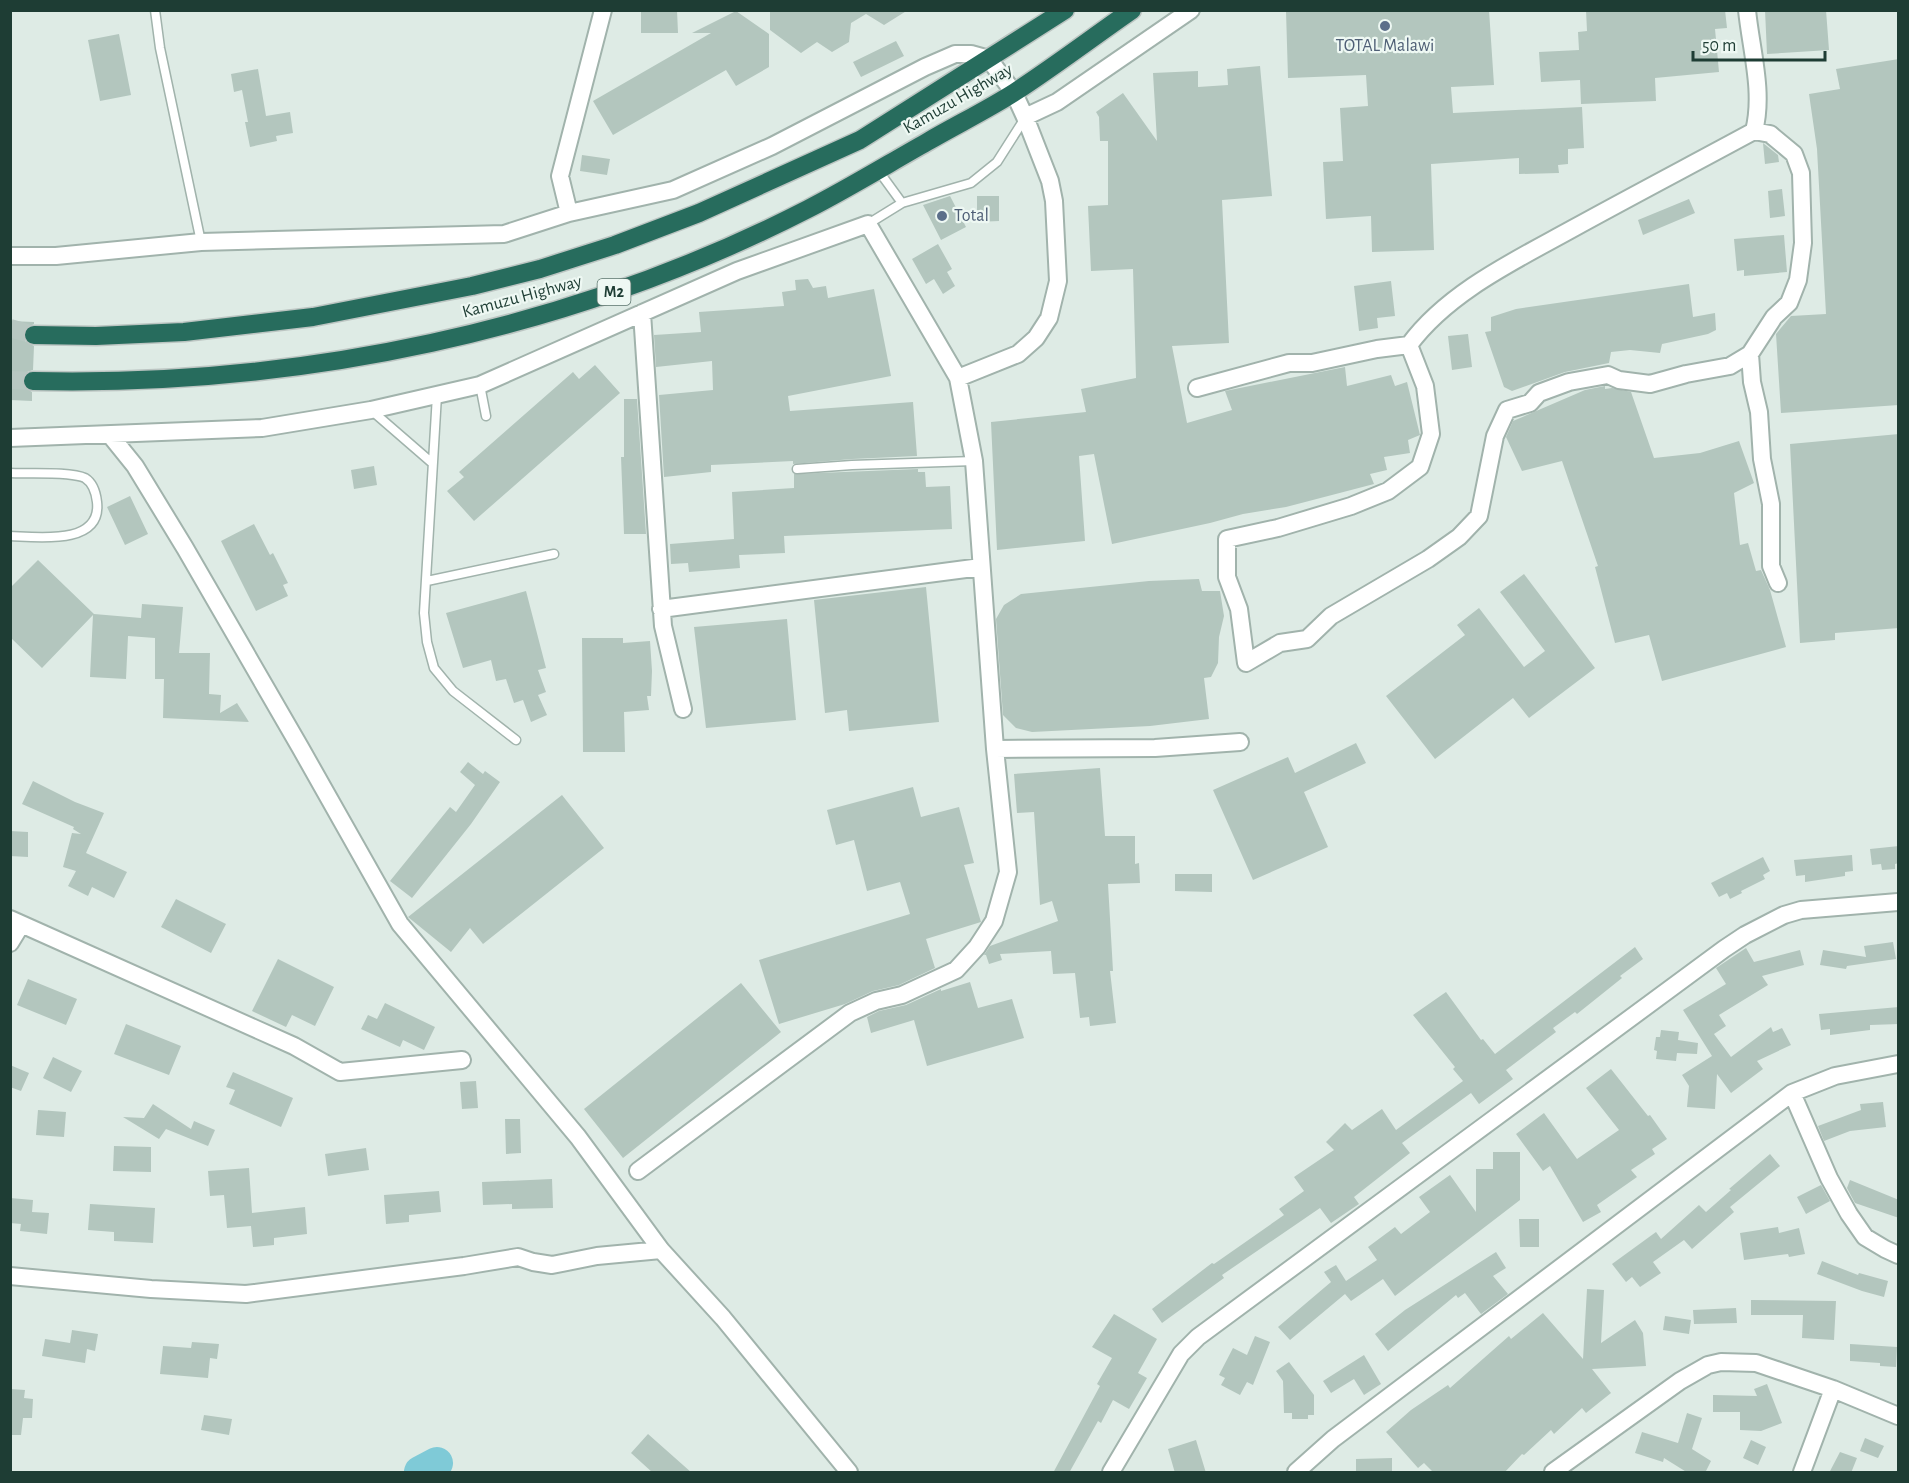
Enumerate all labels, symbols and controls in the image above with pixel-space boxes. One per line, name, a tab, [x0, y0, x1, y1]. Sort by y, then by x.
marker: TOTAL Malawi	[1378, 19, 1392, 33]
scale bar	[1693, 24, 1825, 62]
place label: TOTAL Malawi	[1336, 37, 1434, 55]
text: 50 m	[1702, 37, 1736, 55]
street label: Kamuzu Highway	[900, 60, 1016, 138]
place label: Total	[954, 207, 989, 225]
marker: Total	[935, 209, 949, 223]
street label: Kamuzu Highway	[460, 272, 584, 322]
road number: M2	[598, 279, 630, 305]

